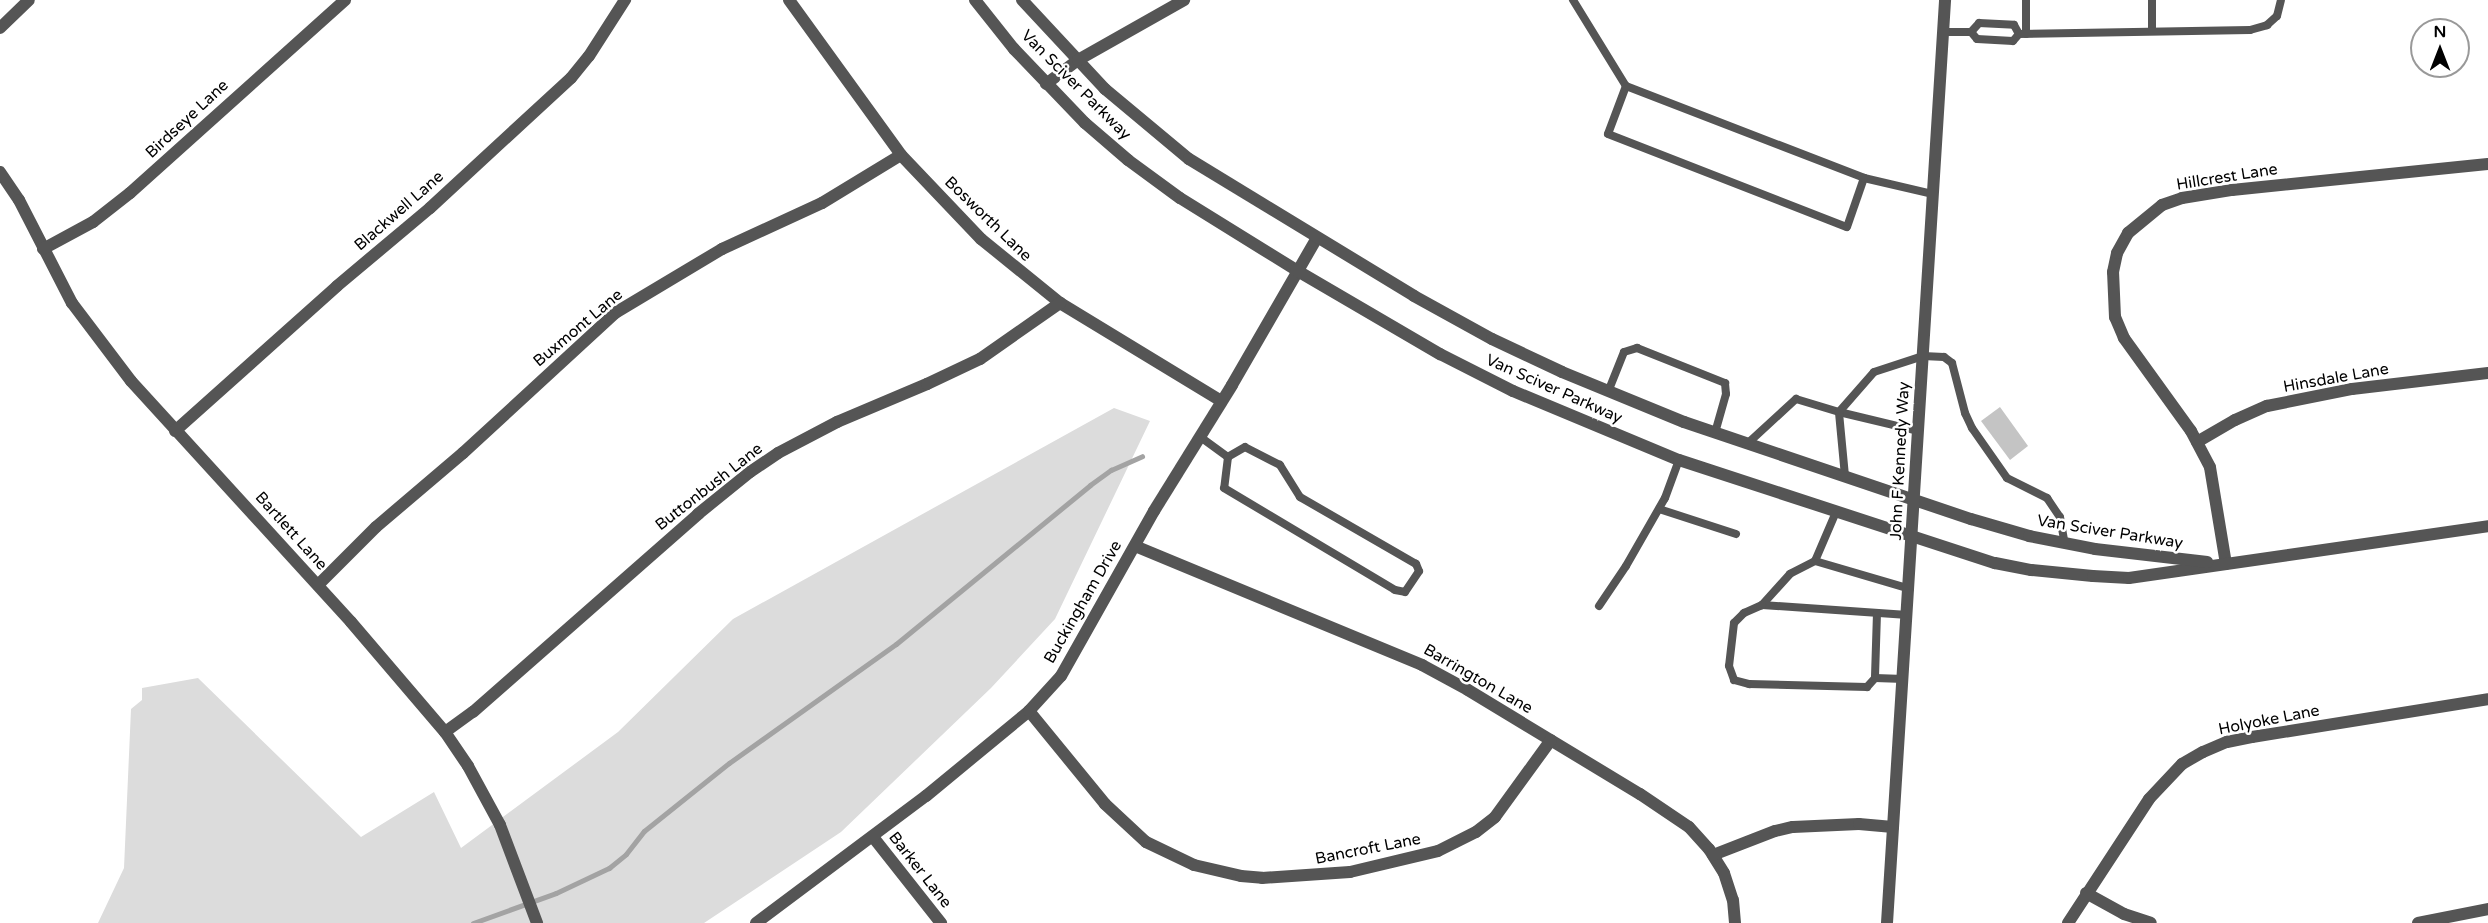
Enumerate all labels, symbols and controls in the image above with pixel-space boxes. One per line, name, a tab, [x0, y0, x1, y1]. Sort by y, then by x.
north arrow	[2410, 18, 2470, 78]
text: N	[2434, 22, 2446, 42]
street label: Van Sciver Parkway	[1017, 26, 1135, 144]
street label: Birdseye Lane	[142, 76, 232, 162]
street label: Hillcrest Lane	[2175, 160, 2279, 194]
street label: Blackwell Lane	[350, 167, 448, 255]
street label: Bosworth Lane	[940, 173, 1036, 265]
street label: Buxmont Lane	[530, 285, 626, 371]
street label: Van Sciver Parkway	[1483, 350, 1625, 428]
street label: Hinsdale Lane	[2282, 359, 2390, 397]
street label: John F Kennedy Way	[1886, 381, 1914, 541]
street label: Buttonbush Lane	[652, 439, 766, 535]
street label: Bartlett Lane	[251, 488, 331, 574]
street label: Van Sciver Parkway	[2036, 511, 2184, 553]
street label: Buckingham Drive	[1040, 537, 1126, 667]
street label: Barrington Lane	[1420, 640, 1536, 718]
street label: Holyoke Lane	[2217, 701, 2321, 739]
street label: Barker Lane	[884, 828, 956, 912]
street label: Bancroft Lane	[1314, 829, 1422, 869]

